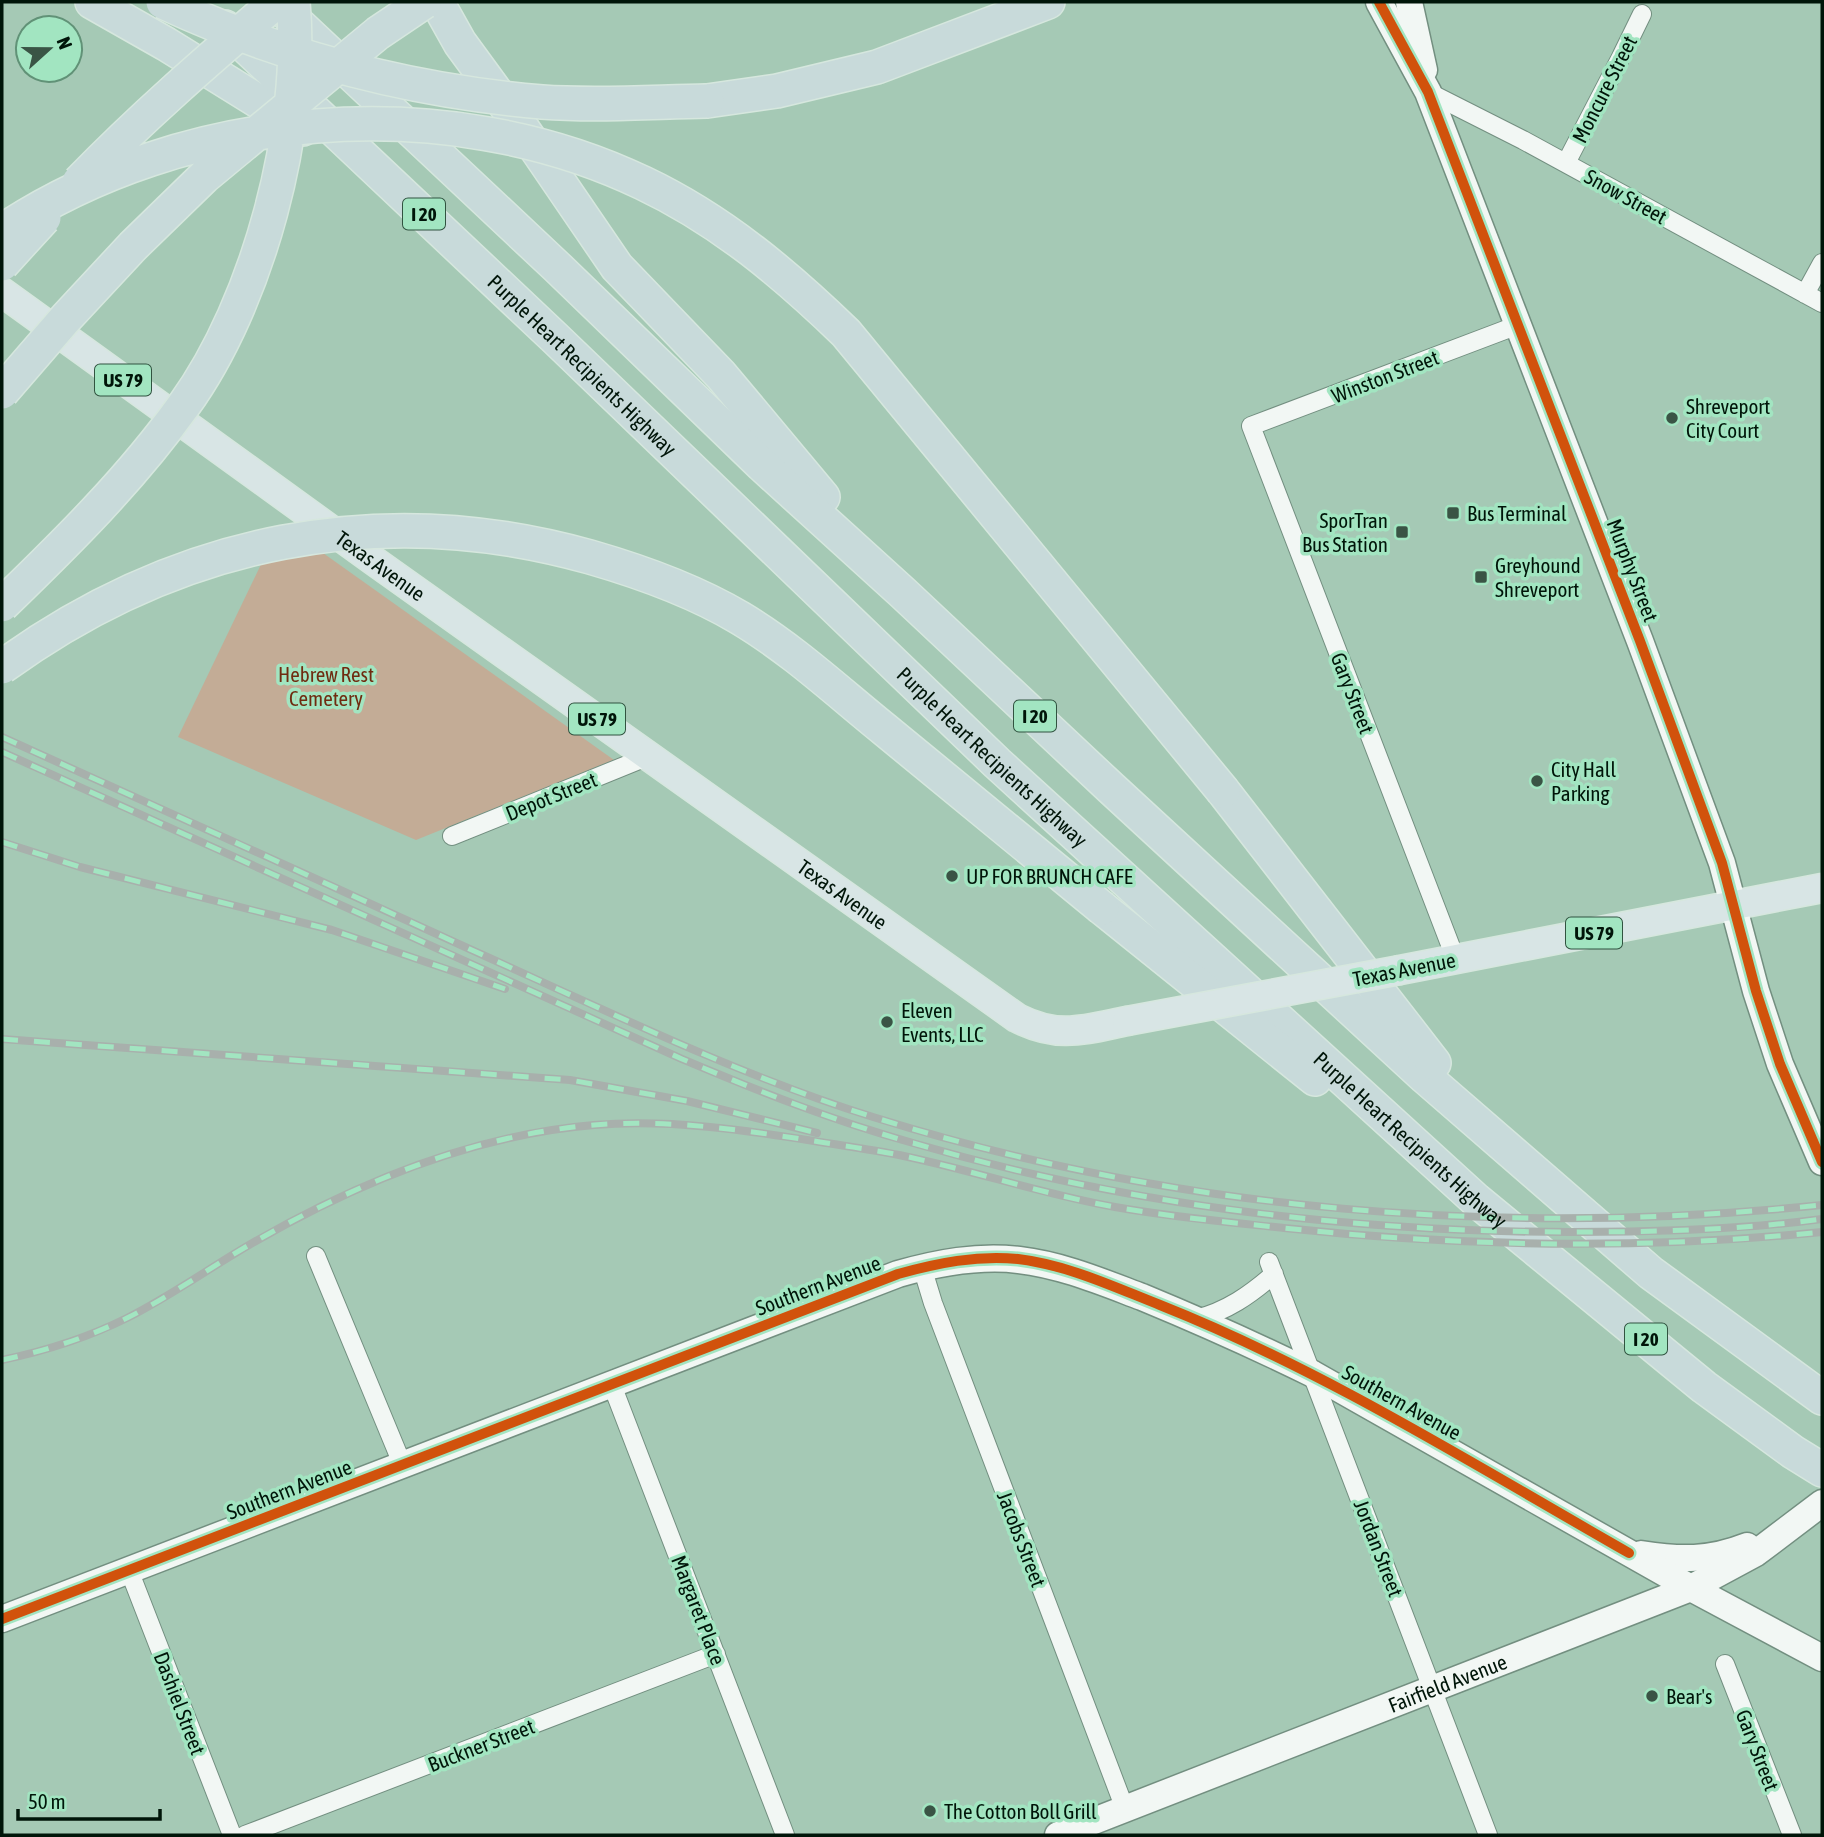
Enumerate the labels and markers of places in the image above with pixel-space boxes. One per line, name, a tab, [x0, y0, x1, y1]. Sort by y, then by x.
place label: Shreveport City Court	[1686, 394, 1770, 442]
marker: Shreveport City Court	[1664, 410, 1680, 426]
place label: Bus Terminal	[1467, 501, 1567, 525]
marker: Bus Terminal	[1445, 505, 1461, 521]
place label: SporTran Bus Station	[1302, 508, 1388, 556]
marker: SporTran Bus Station	[1394, 524, 1410, 540]
place label: Greyhound Shreveport	[1495, 553, 1581, 601]
marker: Greyhound Shreveport	[1473, 569, 1489, 585]
place label: City Hall Parking	[1551, 757, 1616, 805]
marker: City Hall Parking	[1529, 773, 1545, 789]
place label: UP FOR BRUNCH CAFE	[966, 864, 1133, 888]
marker: UP FOR BRUNCH CAFE	[944, 868, 960, 884]
place label: Eleven Events, LLC	[901, 998, 984, 1046]
marker: Eleven Events, LLC	[879, 1014, 895, 1030]
place label: Bear's	[1666, 1684, 1712, 1708]
marker: Bear's	[1644, 1688, 1660, 1704]
place label: The Cotton Boll Grill	[944, 1799, 1097, 1823]
marker: The Cotton Boll Grill	[922, 1803, 938, 1819]

